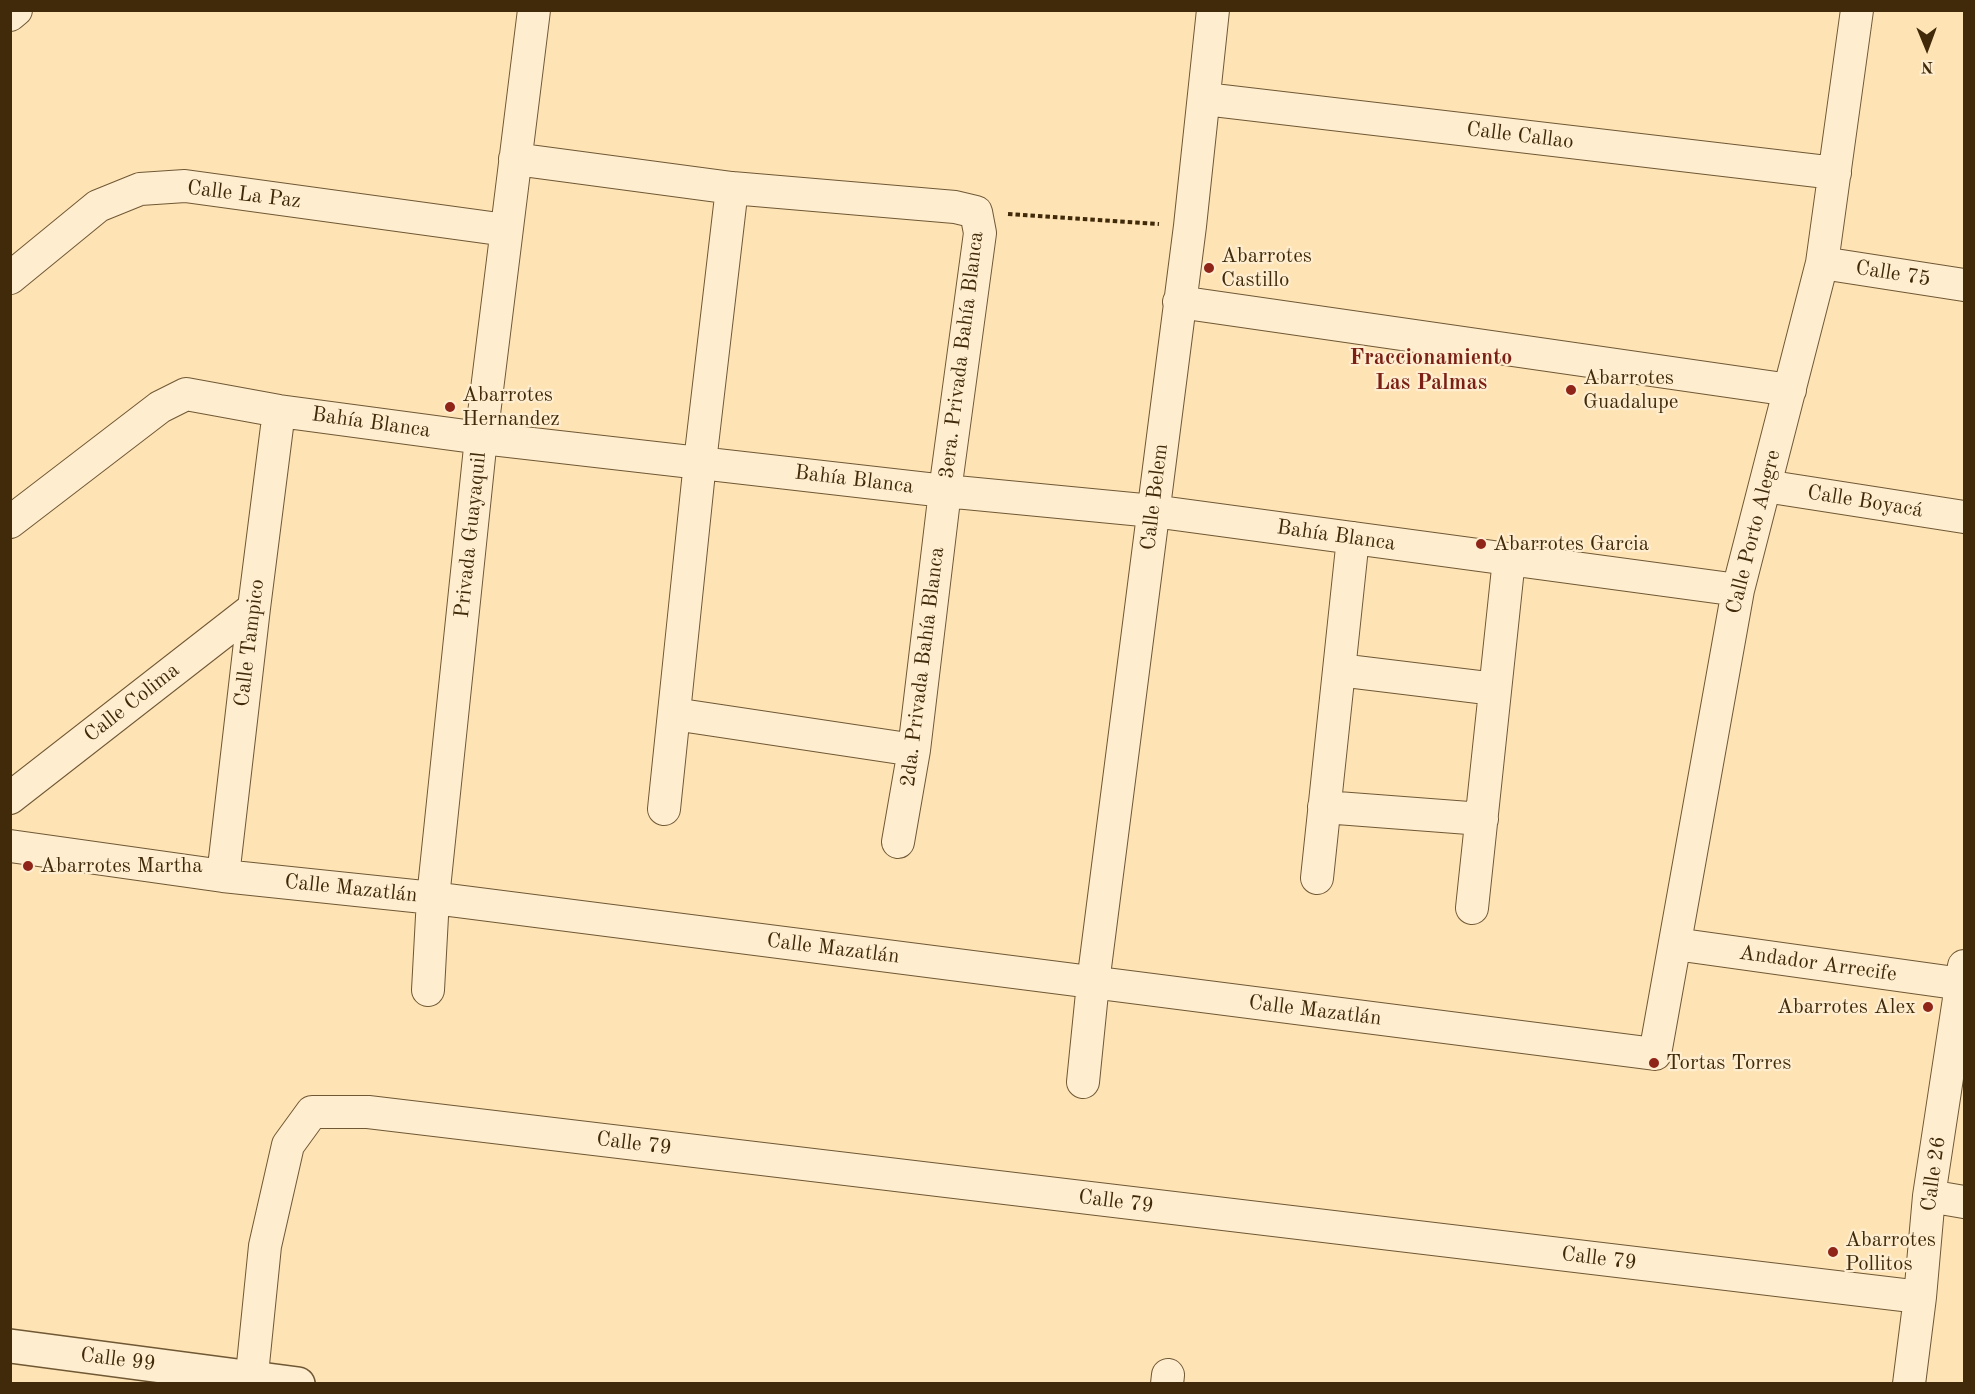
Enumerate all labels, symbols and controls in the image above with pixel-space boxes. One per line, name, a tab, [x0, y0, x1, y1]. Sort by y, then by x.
north arrow	[1897, 18, 1957, 78]
text: N	[1921, 58, 1934, 74]
street label: Calle Callao	[1465, 117, 1575, 155]
street label: Calle La Paz	[186, 176, 302, 214]
street label: 3era. Privada Bahía Blanca	[934, 230, 990, 480]
place label: Abarrotes Castillo	[1221, 243, 1312, 293]
street label: Calle 75	[1854, 256, 1932, 292]
marker: Abarrotes Castillo	[1202, 261, 1216, 275]
district label: Fraccionamiento Las Palmas	[1350, 345, 1512, 396]
place label: Abarrotes Guadalupe	[1583, 365, 1678, 415]
place label: Abarrotes Hernandez	[462, 382, 560, 432]
marker: Abarrotes Guadalupe	[1564, 383, 1578, 397]
marker: Abarrotes Hernandez	[443, 400, 457, 414]
street label: Bahía Blanca	[310, 402, 432, 444]
street label: Calle Belem	[1136, 442, 1174, 552]
street label: Calle Porto Alegre	[1721, 447, 1787, 617]
street label: Privada Guayaquil	[450, 451, 492, 619]
street label: Bahía Blanca	[793, 460, 915, 500]
street label: Calle Boyacá	[1805, 480, 1925, 524]
street label: Bahía Blanca	[1275, 515, 1397, 557]
place label: Abarrotes Garcia	[1493, 531, 1649, 557]
marker: Abarrotes Garcia	[1474, 537, 1488, 551]
street label: 2da. Privada Bahía Blanca	[896, 546, 950, 788]
street label: Calle Tampico	[230, 578, 270, 708]
street label: Calle Colima	[79, 658, 185, 748]
place label: Abarrotes Martha	[40, 853, 203, 879]
marker: Abarrotes Martha	[21, 859, 35, 873]
street label: Calle Mazatlán	[283, 869, 419, 909]
street label: Calle Mazatlán	[765, 928, 901, 970]
street label: Andador Arrecife	[1738, 940, 1898, 988]
street label: Calle Mazatlán	[1247, 990, 1383, 1032]
place label: Abarrotes Alex	[1777, 994, 1916, 1020]
marker: Abarrotes Alex	[1921, 1000, 1935, 1014]
place label: Tortas Torres	[1666, 1050, 1791, 1076]
marker: Tortas Torres	[1647, 1056, 1661, 1070]
street label: Calle 79	[595, 1127, 673, 1161]
street label: Calle 26	[1916, 1135, 1952, 1213]
street label: Calle 79	[1077, 1185, 1155, 1219]
place label: Abarrotes Pollitos	[1845, 1227, 1936, 1277]
street label: Calle 79	[1560, 1242, 1638, 1276]
marker: Abarrotes Pollitos	[1826, 1245, 1840, 1259]
street label: Calle 99	[79, 1343, 157, 1377]

